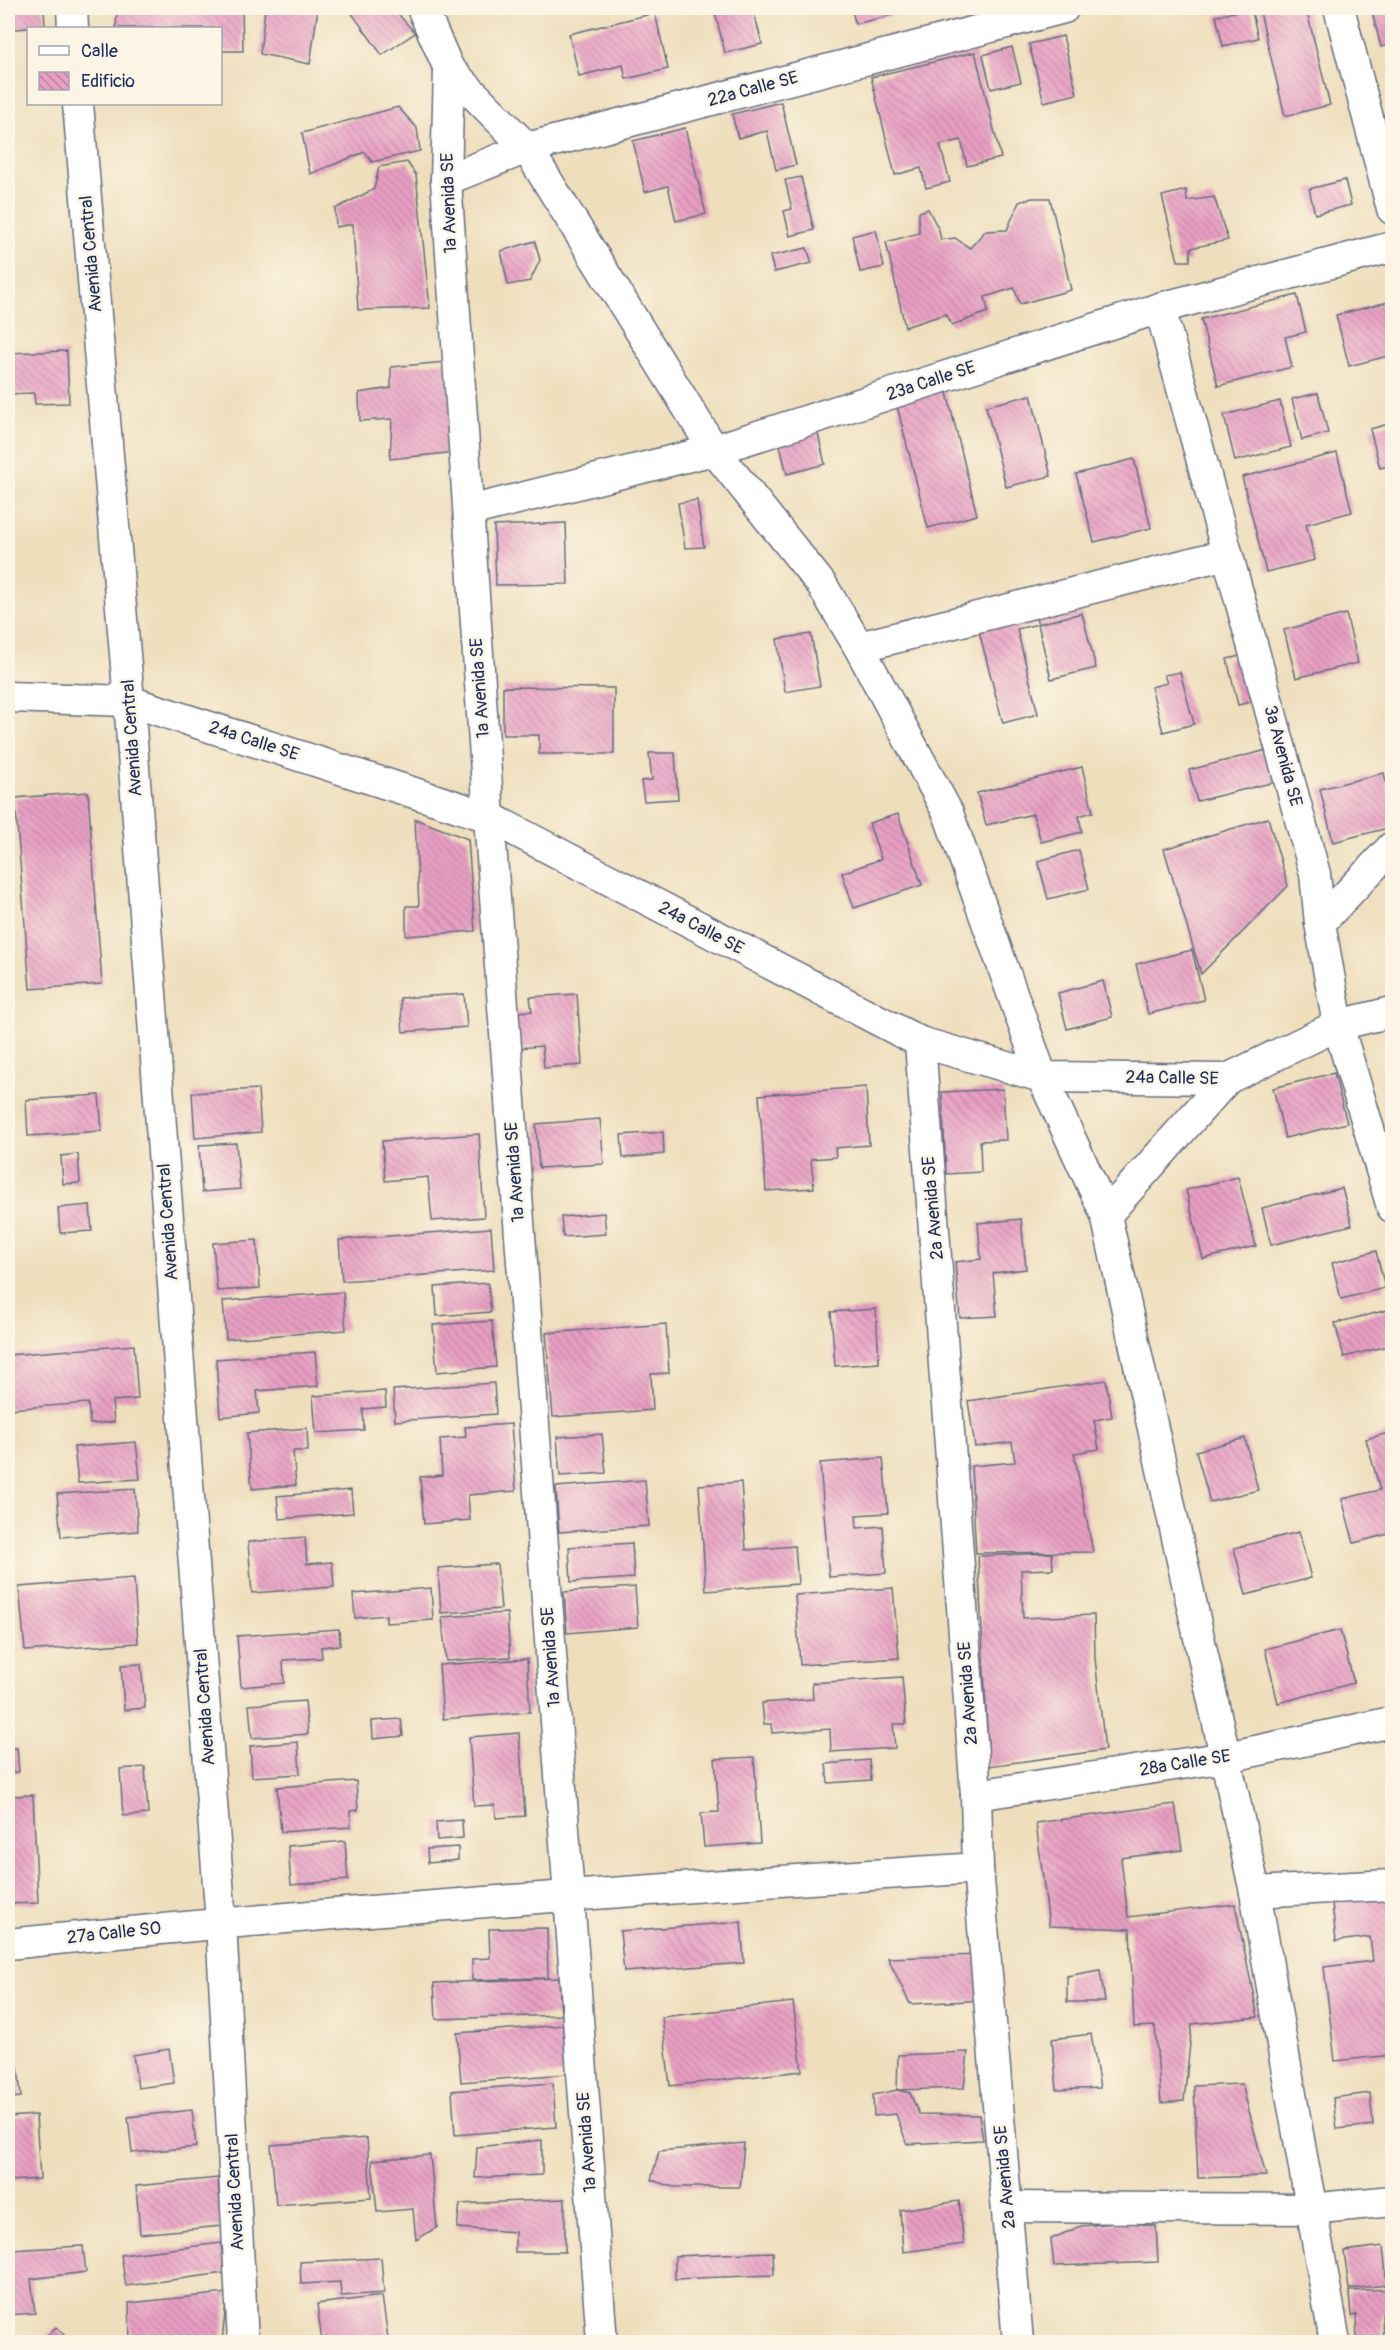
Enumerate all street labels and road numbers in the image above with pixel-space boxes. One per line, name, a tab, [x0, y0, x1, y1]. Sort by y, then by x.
street label: 22a Calle SE	[705, 66, 801, 112]
street label: 1a Avenida SE	[436, 152, 462, 254]
street label: Avenida Central	[74, 194, 108, 314]
street label: 23a Calle SE	[883, 356, 979, 406]
street label: 1a Avenida SE	[465, 637, 495, 739]
street label: Avenida Central	[116, 679, 148, 797]
street label: 3a Avenida SE	[1258, 703, 1308, 809]
street label: 24a Calle SE	[206, 716, 302, 766]
street label: 24a Calle SE	[654, 896, 748, 960]
street label: 24a Calle SE	[1125, 1066, 1219, 1090]
street label: 1a Avenida SE	[500, 1121, 530, 1223]
street label: 2a Avenida SE	[917, 1155, 949, 1261]
street label: Avenida Central	[152, 1163, 184, 1281]
street label: 1a Avenida SE	[536, 1606, 566, 1708]
street label: 2a Avenida SE	[953, 1640, 983, 1746]
street label: Avenida Central	[189, 1648, 221, 1766]
street label: 28a Calle SE	[1138, 1744, 1232, 1782]
street label: 27a Calle SO	[66, 1917, 162, 1949]
street label: 1a Avenida SE	[572, 2091, 602, 2193]
street label: 2a Avenida SE	[989, 2124, 1021, 2230]
street label: Avenida Central	[220, 2133, 250, 2251]

